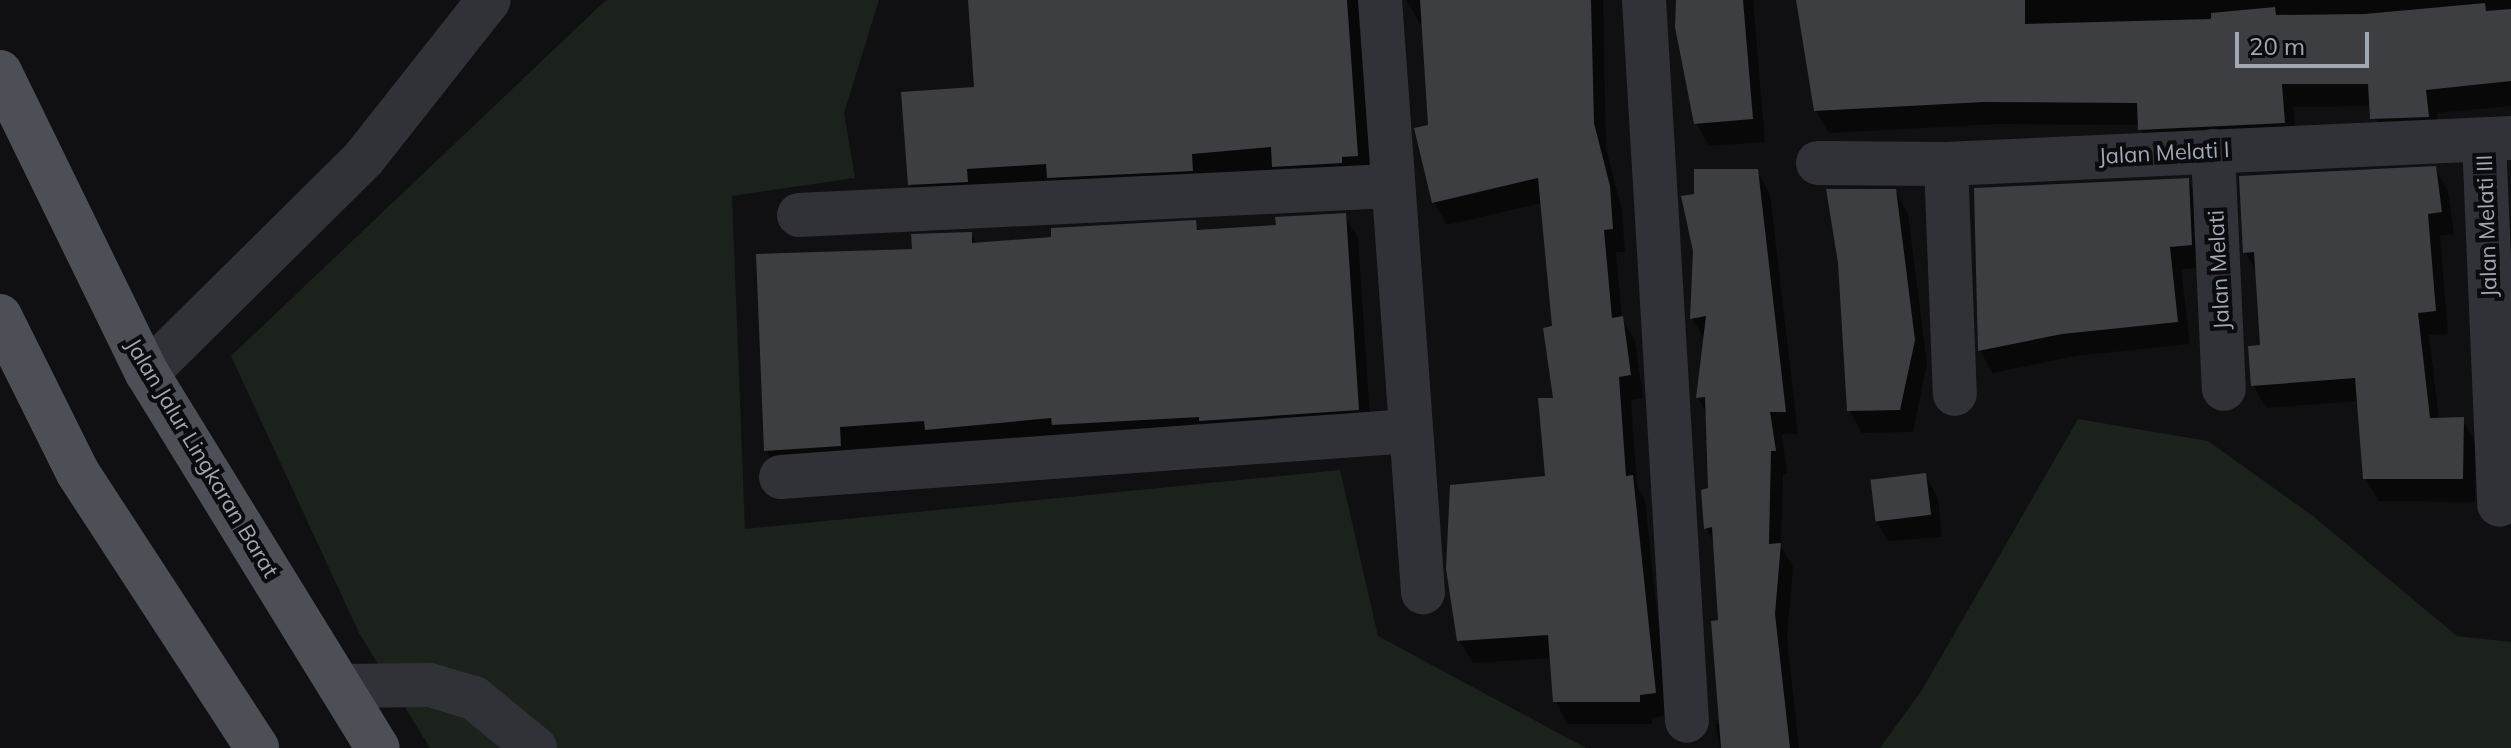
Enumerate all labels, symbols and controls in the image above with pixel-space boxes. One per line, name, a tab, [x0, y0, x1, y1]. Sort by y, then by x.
scale bar	[2239, 16, 2373, 66]
text: 20 m	[2249, 31, 2305, 61]
street label: Jalan Melati I	[2098, 136, 2230, 170]
street label: Jalan Melati III	[2471, 154, 2503, 298]
street label: Jalan Melati	[2203, 210, 2235, 330]
street label: Jalan Jalur Lingkaran Barat	[120, 334, 284, 582]

